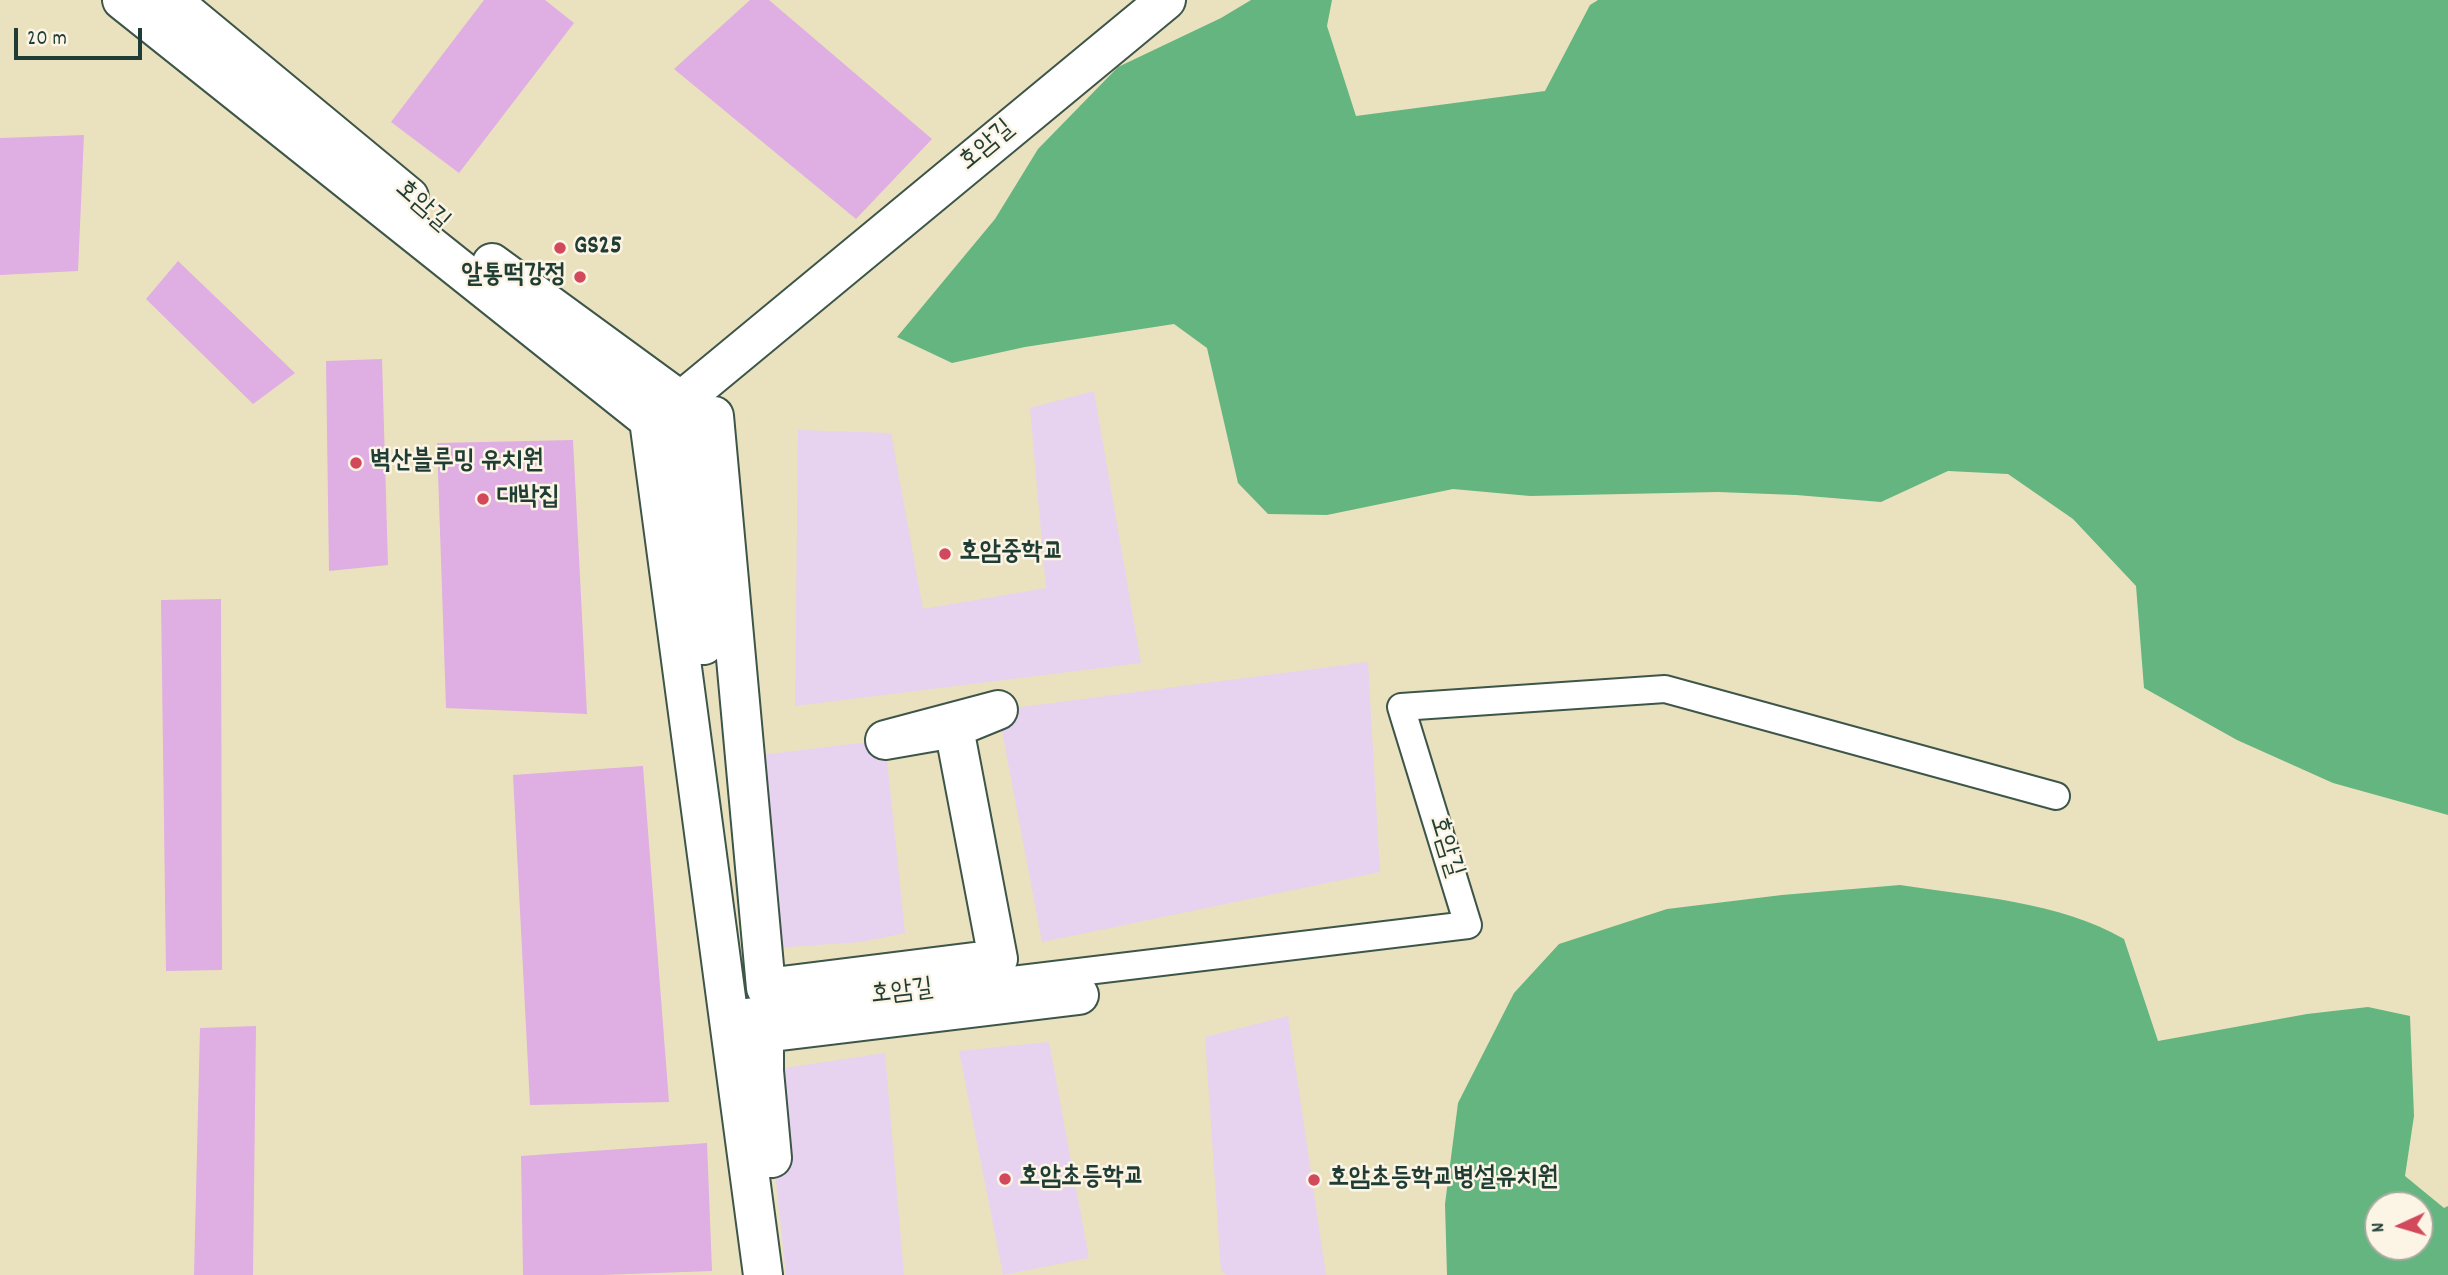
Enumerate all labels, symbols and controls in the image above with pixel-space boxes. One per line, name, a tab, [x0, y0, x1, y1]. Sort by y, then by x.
scale bar	[18, 14, 145, 58]
text: 20 m	[27, 25, 67, 55]
street label: 호암길	[954, 115, 1022, 179]
street label: 호암길	[387, 175, 455, 239]
place label: GS25	[574, 232, 622, 264]
marker: GS25	[552, 240, 568, 256]
place label: 알통떡강정	[461, 261, 566, 293]
marker: 알통떡강정	[572, 269, 588, 285]
place label: 벽산블루밍 유치원	[370, 447, 543, 479]
marker: 벽산블루밍 유치원	[348, 455, 364, 471]
place label: 대박집	[497, 483, 560, 515]
marker: 대박집	[475, 491, 491, 507]
place label: 호암중학교	[959, 538, 1064, 570]
marker: 호암중학교	[937, 546, 953, 562]
street label: 호암길	[1420, 812, 1468, 882]
street label: 호암길	[869, 975, 935, 1013]
place label: 호암초등학교	[1019, 1163, 1145, 1195]
place label: 호암초등학교병설유치원	[1328, 1164, 1558, 1196]
marker: 호암초등학교	[997, 1171, 1013, 1187]
marker: 호암초등학교병설유치원	[1306, 1172, 1322, 1188]
north arrow	[2364, 1191, 2434, 1261]
text: N	[2366, 1222, 2393, 1233]

